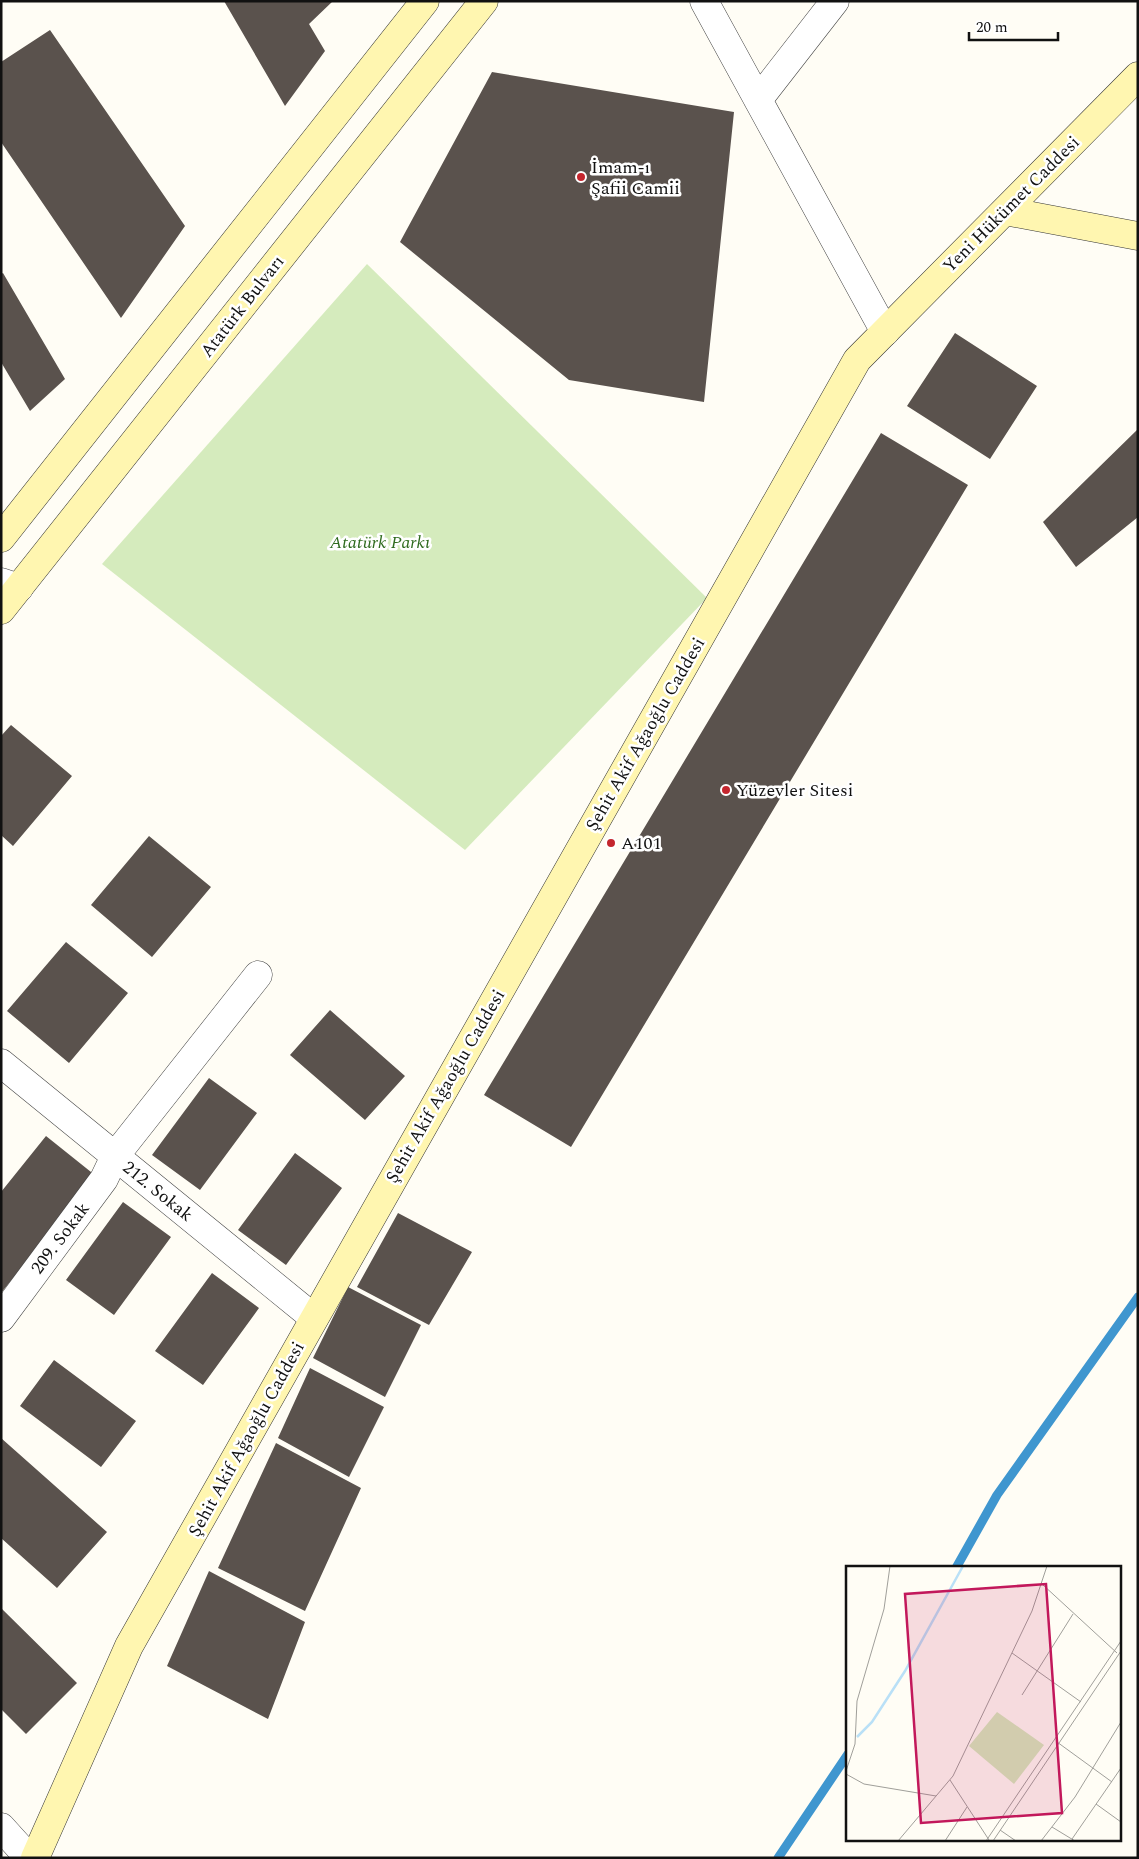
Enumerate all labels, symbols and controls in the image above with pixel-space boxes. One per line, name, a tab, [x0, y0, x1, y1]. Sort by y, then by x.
scale bar	[969, 10, 1058, 42]
text: 20 m	[976, 16, 1008, 39]
street label: Yeni Hükümet Caddesi	[936, 129, 1086, 279]
place label: İmam-ı Şafii Camii	[591, 154, 680, 202]
marker: İmam-ı Şafii Camii	[575, 171, 587, 183]
street label: Atatürk Bulvarı	[194, 249, 291, 363]
park label: Atatürk Parkı	[329, 529, 430, 556]
street label: Şehit Akif Ağaoğlu Caddesi	[579, 632, 712, 836]
place label: Yüzevler Sitesi	[736, 777, 853, 804]
marker: Yüzevler Sitesi	[720, 784, 732, 796]
place label: A101	[621, 830, 662, 857]
marker: A101	[605, 837, 617, 849]
street label: Şehit Akif Ağaoğlu Caddesi	[379, 984, 512, 1188]
street label: 212. Sokak	[116, 1154, 199, 1228]
street label: 209. Sokak	[24, 1197, 97, 1280]
street label: Şehit Akif Ağaoğlu Caddesi	[181, 1337, 312, 1542]
inset map	[846, 1566, 1122, 1842]

